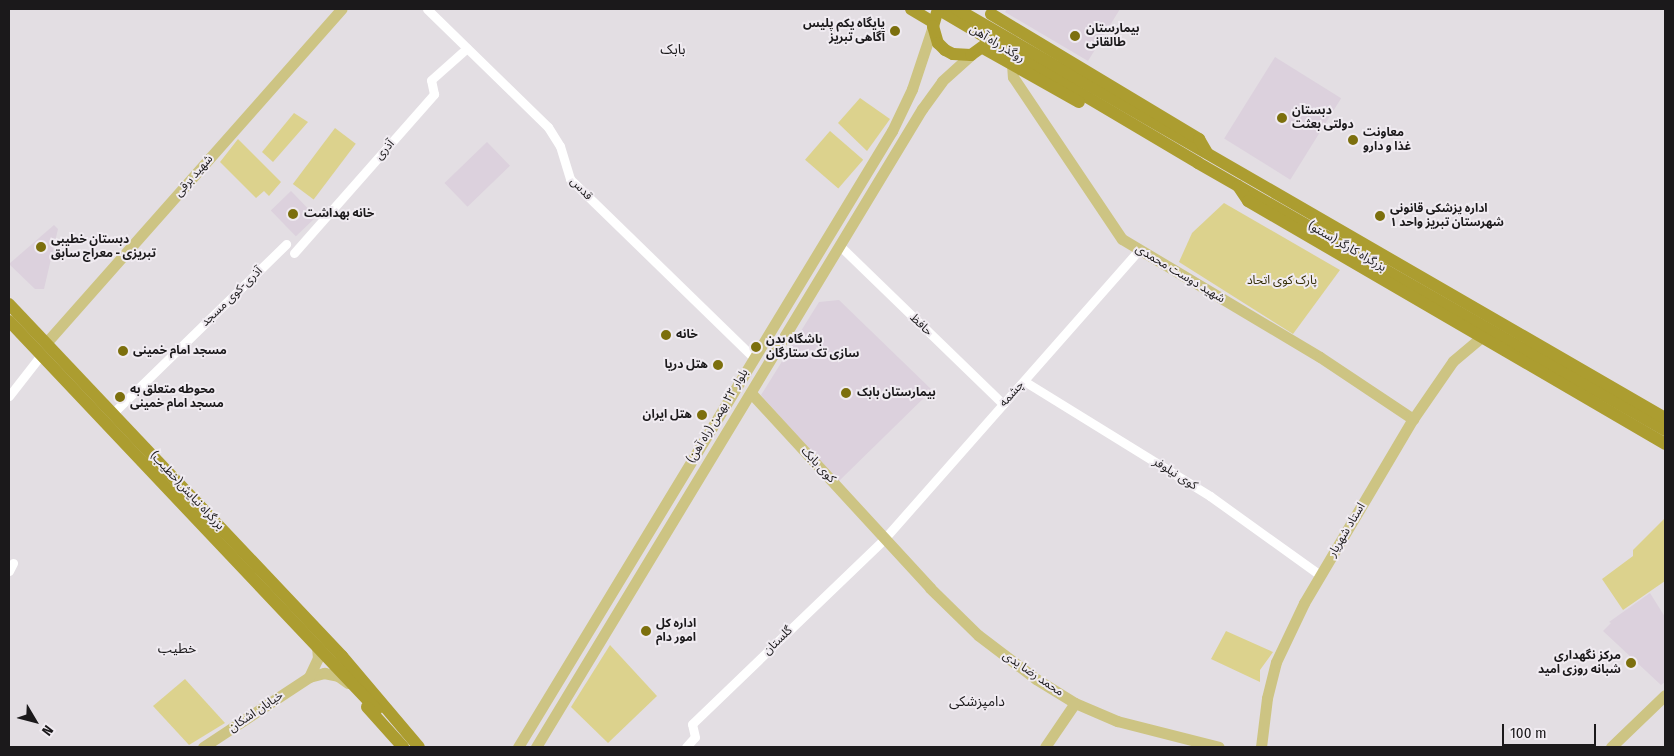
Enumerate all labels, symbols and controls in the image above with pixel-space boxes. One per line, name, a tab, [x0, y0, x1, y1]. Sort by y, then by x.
place label: پایگاه یکم پلیس آگاهی تبریز	[803, 17, 885, 45]
street label: روگذر راه آهن	[967, 22, 1027, 66]
place label: بیمارستان طالقانی	[1086, 22, 1140, 50]
marker: پایگاه یکم پلیس آگاهی تبریز	[889, 25, 901, 37]
marker: بیمارستان طالقانی	[1068, 29, 1082, 43]
district label: بابک	[660, 42, 686, 58]
place label: دبستان دولتی بعثت	[1292, 104, 1354, 132]
marker: دبستان دولتی بعثت	[1276, 112, 1288, 124]
place label: معاونت غذا و دارو	[1363, 126, 1411, 154]
marker: معاونت غذا و دارو	[1347, 134, 1359, 146]
street label: آذری	[372, 137, 398, 163]
street label: شهید برقی	[172, 152, 216, 200]
street label: قدس	[567, 174, 595, 204]
place label: اداره پزشکی قانونی شهرستان تبریز واحد ۱	[1390, 202, 1504, 230]
marker: خانه بهداشت	[286, 207, 300, 221]
place label: خانه بهداشت	[304, 207, 374, 221]
marker: اداره پزشکی قانونی شهرستان تبریز واحد ۱	[1374, 210, 1386, 222]
street label: بزرگراه کارگر (سنتو)	[1306, 219, 1388, 275]
place label: دبستان خطیبی تبریزی - معراج سابق	[51, 233, 156, 261]
marker: دبستان خطیبی تبریزی - معراج سابق	[35, 241, 47, 253]
street label: شهید دوست محمدی	[1133, 242, 1227, 306]
street label: آذری-کوی مسجد	[198, 264, 266, 330]
park label: پارک کوی اتحاد	[1247, 274, 1317, 288]
street label: حافظ	[907, 311, 935, 339]
place label: خانه	[676, 328, 698, 342]
marker: خانه	[660, 329, 672, 341]
place label: باشگاه بدن سازی تک ستارگان	[766, 333, 859, 361]
marker: باشگاه بدن سازی تک ستارگان	[750, 341, 762, 353]
place label: مسجد امام خمینی	[133, 344, 227, 358]
marker: مسجد امام خمینی	[117, 345, 129, 357]
place label: هتل دریا	[665, 358, 708, 372]
marker: هتل دریا	[712, 359, 724, 371]
street label: بلوار ۲۲ بهمن (راه آهن)	[684, 366, 752, 466]
street label: چشمه	[997, 378, 1027, 410]
place label: محوطه متعلق به مسجد امام خمینی	[130, 383, 224, 411]
marker: بیمارستان بابک	[839, 386, 853, 400]
place label: بیمارستان بابک	[857, 386, 936, 400]
marker: محوطه متعلق به مسجد امام خمینی	[114, 391, 126, 403]
place label: هتل ایران	[643, 408, 692, 422]
marker: هتل ایران	[696, 409, 708, 421]
street label: کوی بابک	[798, 444, 838, 486]
street label: بزرگراه نیایش(خطیب)	[147, 449, 227, 533]
street label: کوی نیلوفر	[1150, 455, 1200, 493]
street label: استاد شهریار	[1325, 501, 1369, 559]
place label: اداره کل امور دام	[656, 617, 696, 645]
street label: گلستان	[760, 624, 796, 658]
marker: اداره کل امور دام	[640, 625, 652, 637]
district label: خطیب	[158, 641, 196, 657]
street label: محمد رضا یدی	[1000, 648, 1066, 700]
place label: مرکز نگهداری شبانه روزی امید	[1538, 649, 1621, 677]
marker: مرکز نگهداری شبانه روزی امید	[1625, 657, 1637, 669]
street label: خیابان اشکان	[226, 688, 286, 736]
district label: دامپزشکی	[949, 694, 1005, 710]
north arrow	[10, 696, 60, 746]
scale bar	[1504, 714, 1598, 746]
text: N	[38, 722, 57, 739]
text: 100 m	[1510, 724, 1547, 742]

